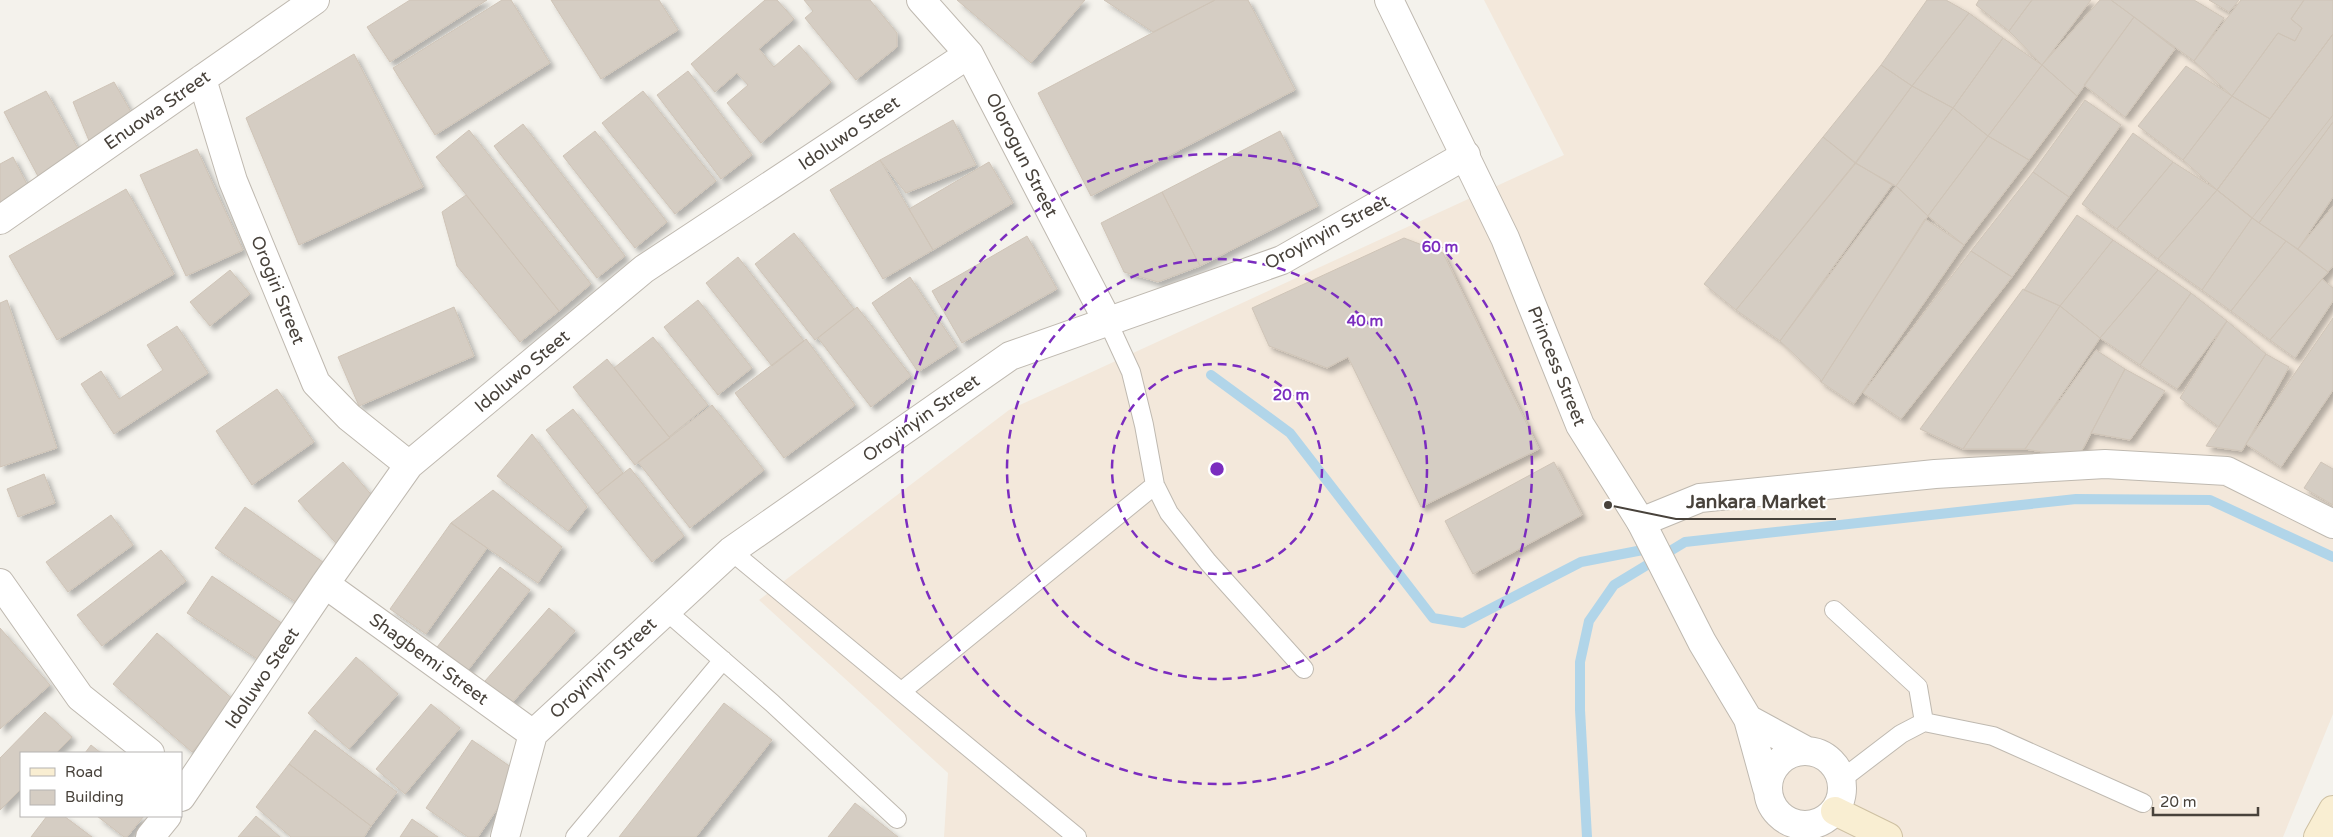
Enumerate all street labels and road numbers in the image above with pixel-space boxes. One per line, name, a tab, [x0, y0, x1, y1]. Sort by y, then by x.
street label: Enuowa Street	[100, 65, 214, 155]
street label: Olorogun Street	[981, 89, 1063, 221]
street label: Idoluwo Steet	[794, 91, 904, 175]
street label: Oroyinyin Street	[1261, 190, 1393, 274]
street label: Orogiri Street	[246, 232, 310, 348]
street label: Princess Street	[1523, 303, 1591, 429]
street label: Idoluwo Steet	[470, 325, 574, 417]
street label: Oroyinyin Street	[858, 369, 984, 467]
street label: Shagbemi Street	[365, 608, 493, 710]
street label: Oroyinyin Street	[545, 613, 661, 723]
street label: Idoluwo Steet	[220, 623, 304, 733]

